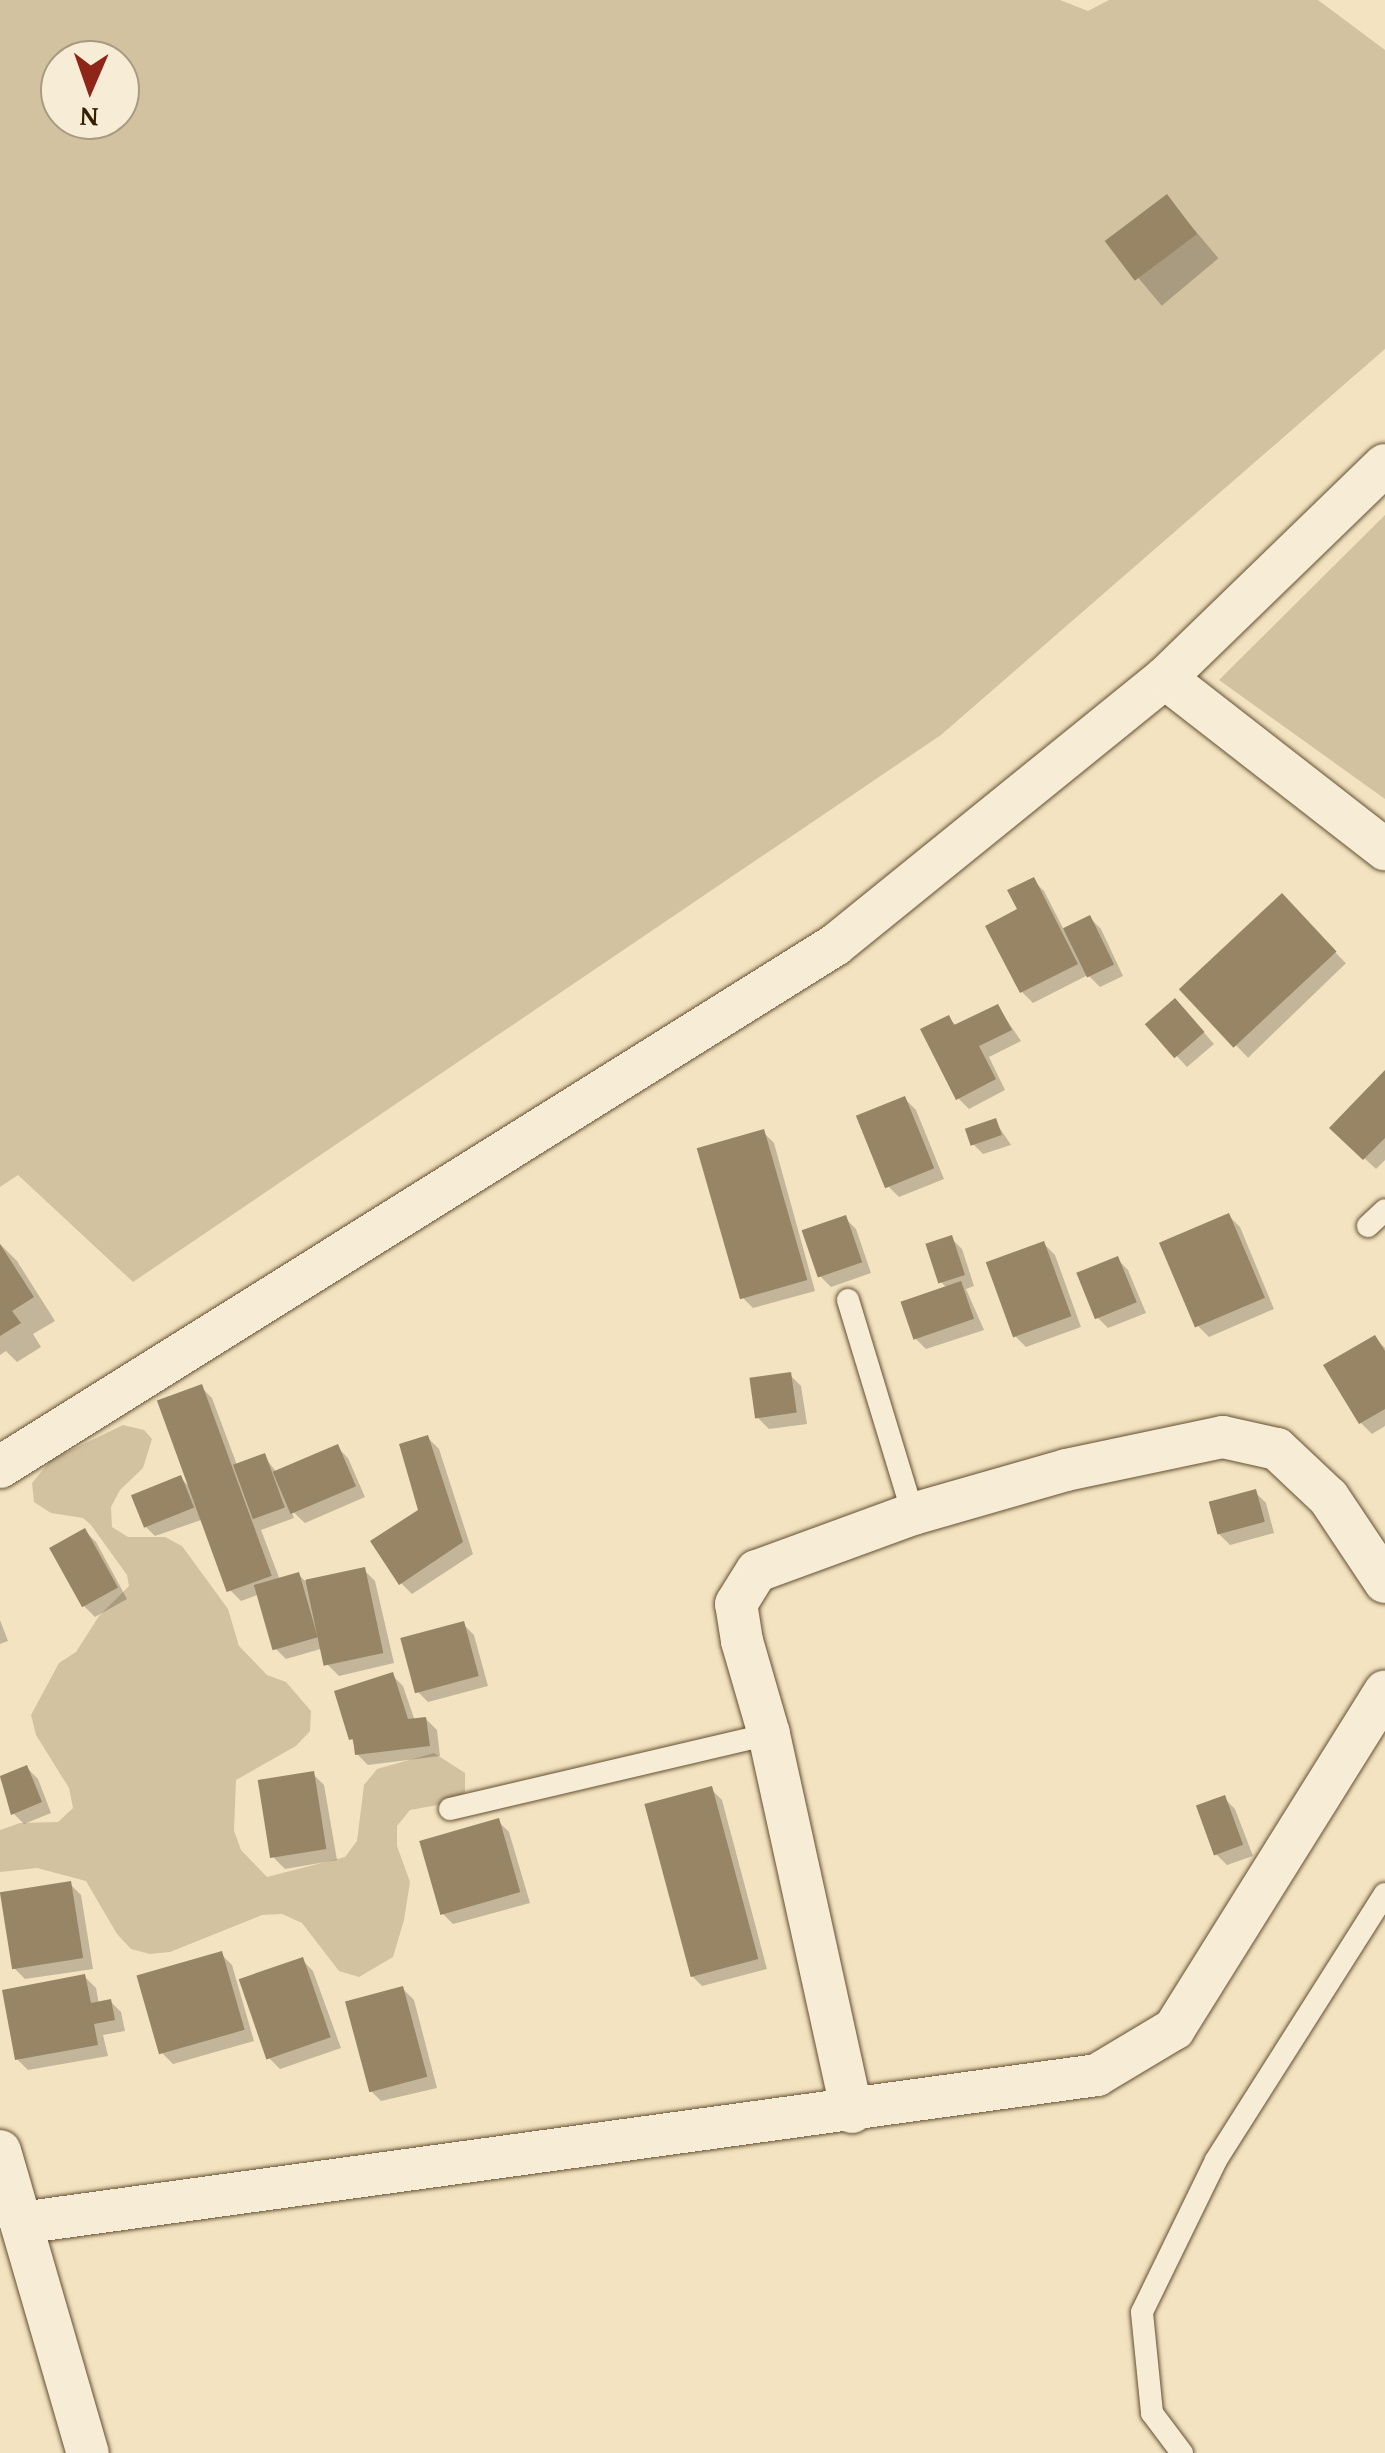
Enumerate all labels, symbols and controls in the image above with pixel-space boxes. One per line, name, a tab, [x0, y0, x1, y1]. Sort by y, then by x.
north arrow	[40, 40, 140, 140]
text: N	[79, 98, 99, 139]

